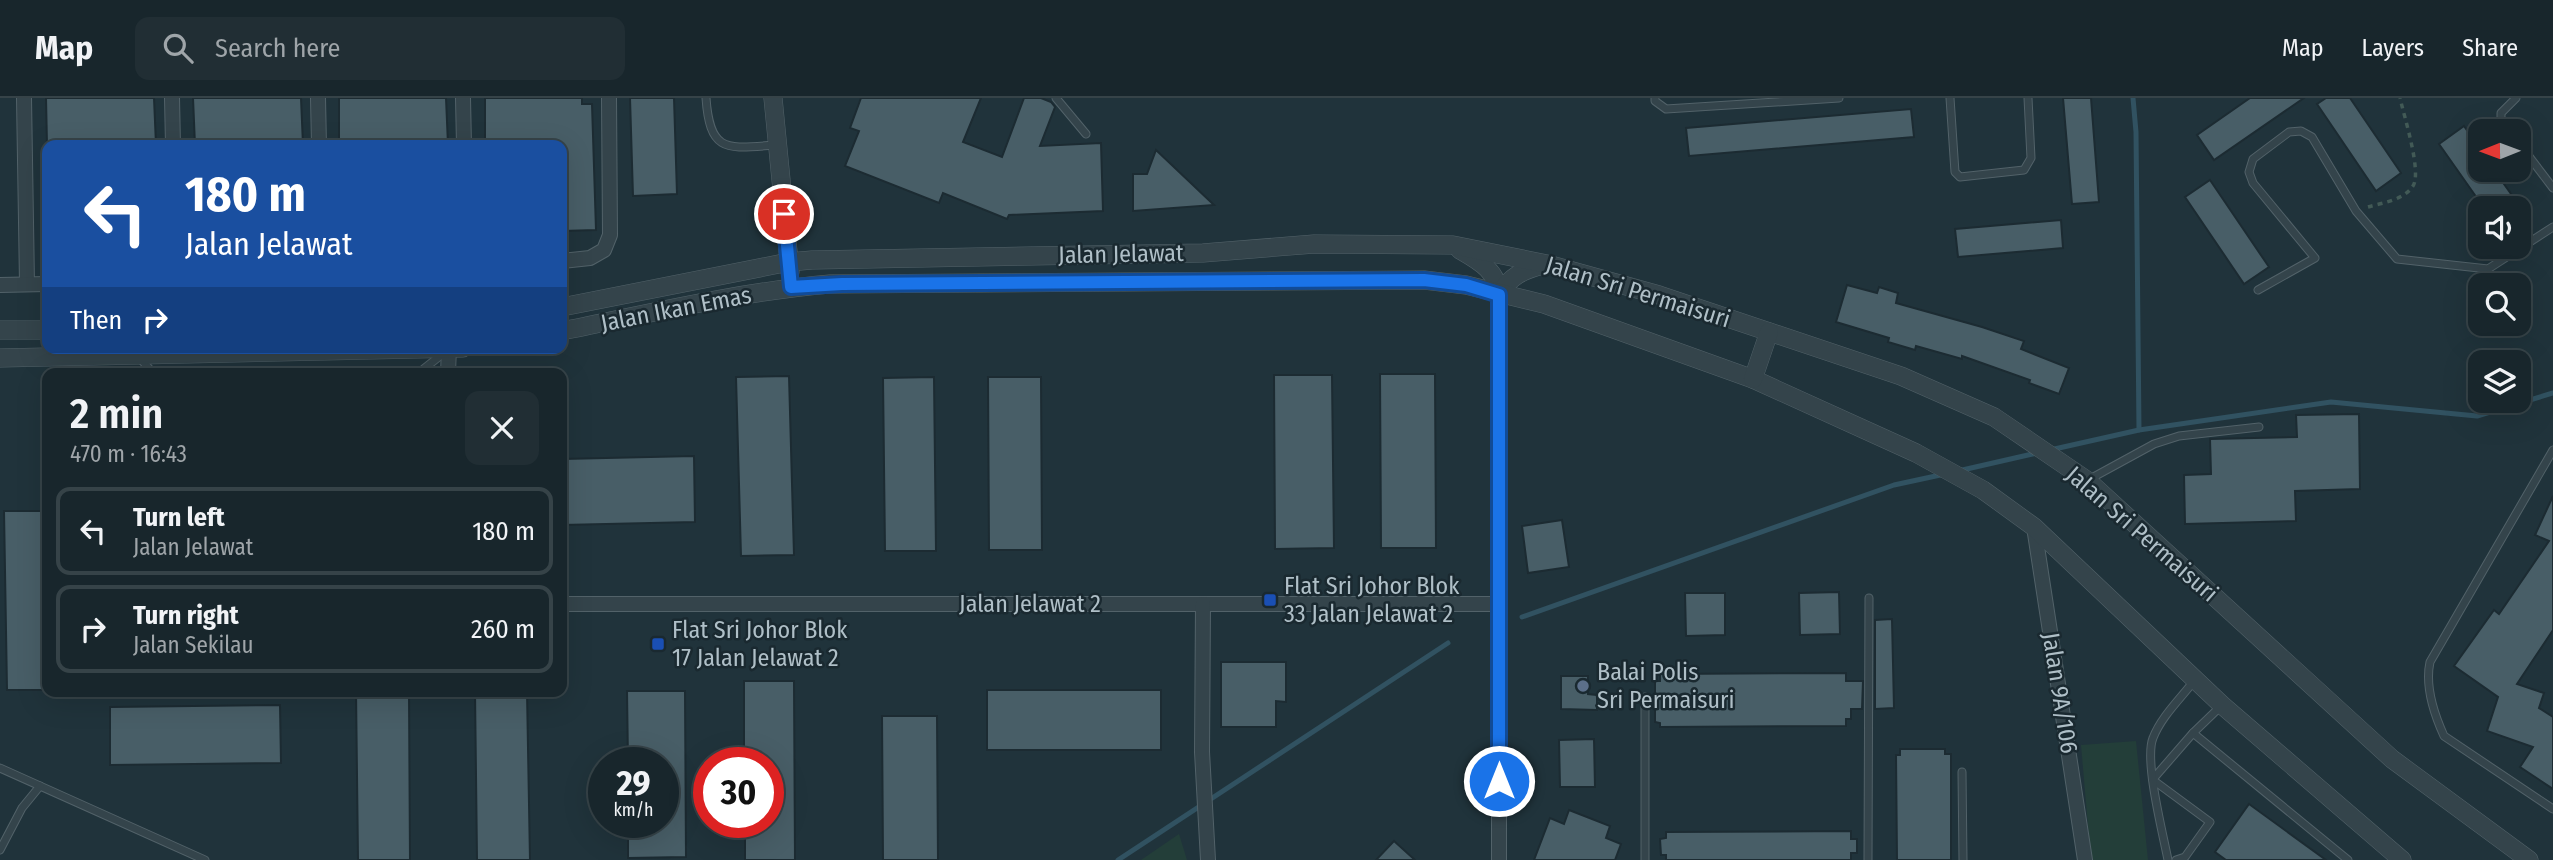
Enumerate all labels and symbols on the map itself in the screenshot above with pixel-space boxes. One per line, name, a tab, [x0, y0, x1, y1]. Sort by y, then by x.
north arrow	[2468, 119, 2530, 182]
pin	[754, 184, 814, 244]
street label: Jalan Jelawat	[1058, 239, 1184, 269]
street label: Jalan Sri Permaisuri	[1542, 251, 1734, 333]
street label: Jalan Ikan Emas	[598, 281, 754, 337]
street label: Jalan Sri Permaisuri	[2060, 460, 2224, 608]
place label: Flat Sri Johor Blok 33 Jalan Jelawat 2	[1284, 572, 1460, 628]
street label: Jalan Jelawat 2	[959, 590, 1101, 618]
marker: Flat Sri Johor Blok 33 Jalan Jelawat 2	[1262, 592, 1278, 608]
place label: Flat Sri Johor Blok 17 Jalan Jelawat 2	[672, 616, 848, 672]
street label: Jalan 9A/106	[2037, 631, 2083, 755]
marker: Flat Sri Johor Blok 17 Jalan Jelawat 2	[650, 636, 666, 652]
place label: Balai Polis Sri Permaisuri	[1597, 658, 1735, 714]
marker: Balai Polis Sri Permaisuri	[1575, 678, 1591, 694]
position arrow	[1462, 744, 1536, 818]
speed limit sign: 30	[693, 747, 784, 838]

